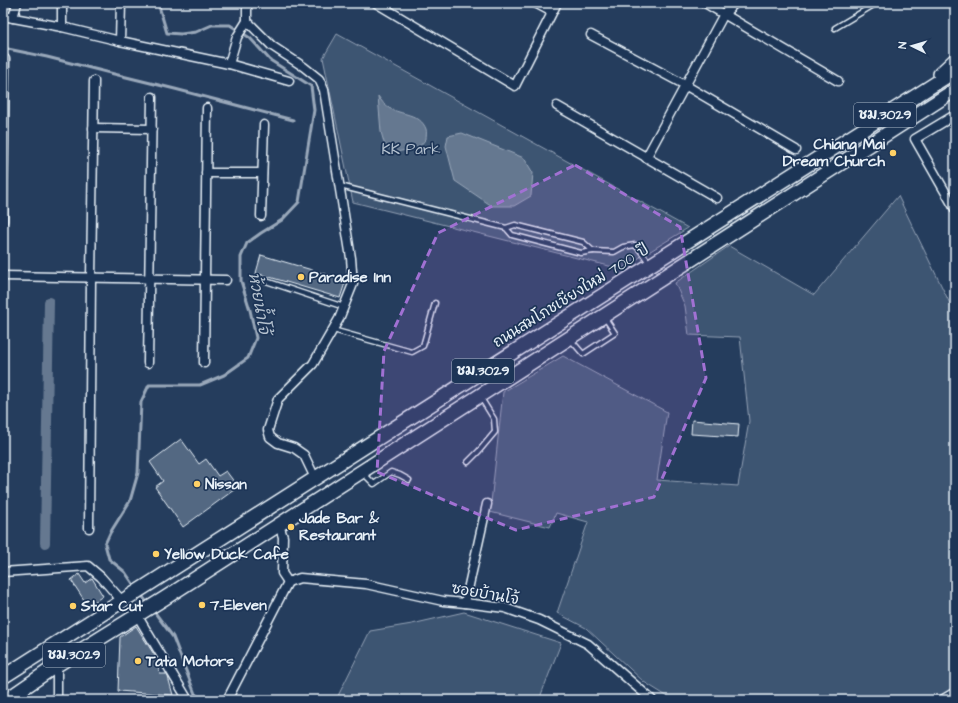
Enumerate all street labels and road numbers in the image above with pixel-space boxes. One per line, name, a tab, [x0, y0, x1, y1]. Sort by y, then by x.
road number: ชม.3029	[854, 103, 916, 127]
street label: ถนนสมโภชเชียงใหม่ 700 ปี	[489, 239, 653, 353]
road number: ชม.3029	[452, 359, 514, 383]
street label: ซอยบ้านโจ้	[450, 578, 520, 610]
road number: ชม.3029	[43, 643, 105, 667]

